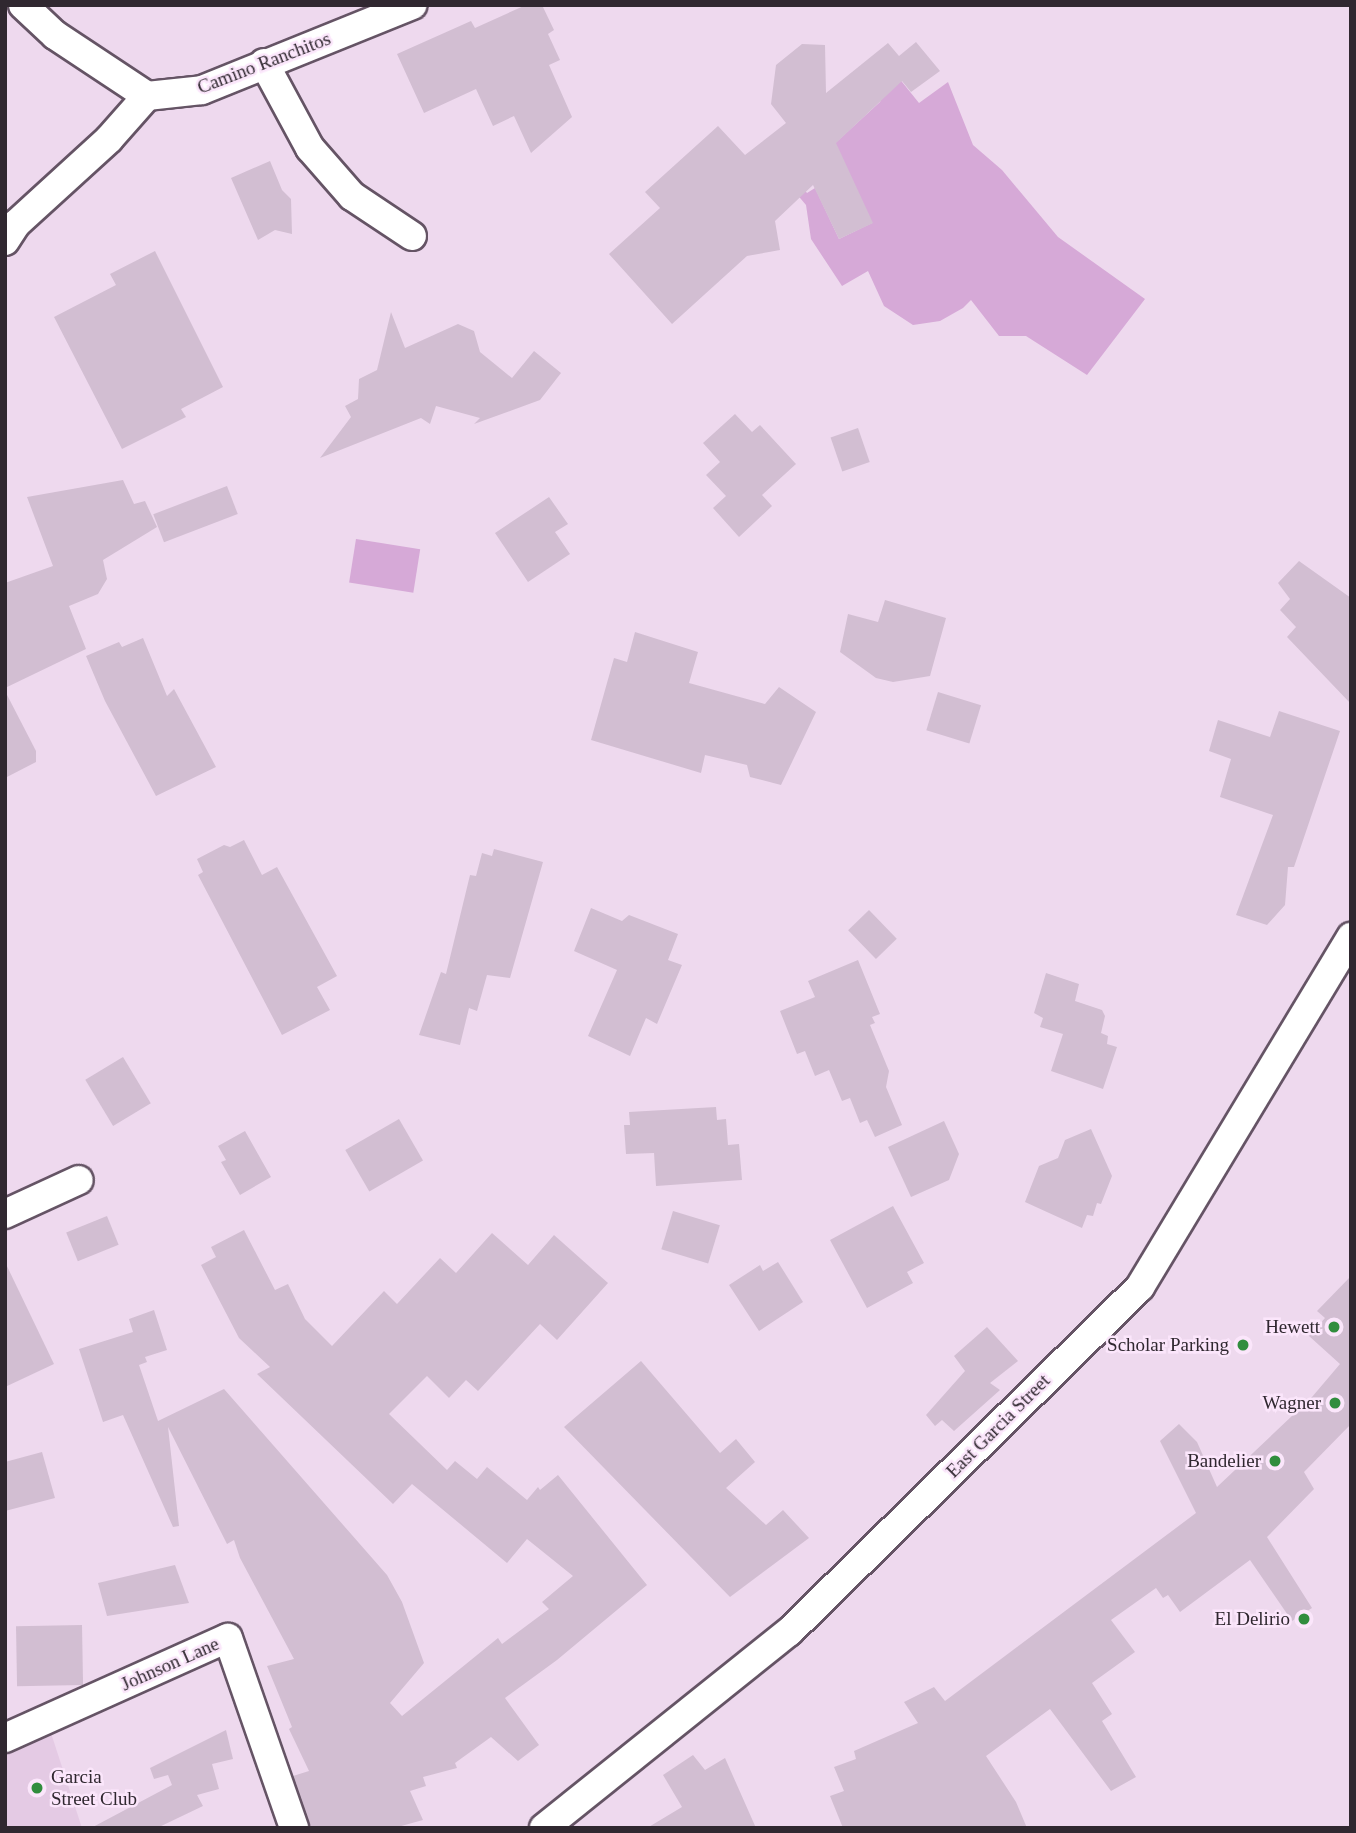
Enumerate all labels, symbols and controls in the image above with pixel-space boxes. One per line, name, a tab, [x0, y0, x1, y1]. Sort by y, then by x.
street label: Camino Ranchitos	[194, 27, 334, 99]
place label: Hewett	[1265, 1316, 1320, 1338]
marker: Hewett	[1326, 1319, 1342, 1335]
place label: Scholar Parking	[1107, 1334, 1229, 1356]
marker: Scholar Parking	[1235, 1337, 1251, 1353]
street label: East Garcia Street	[941, 1369, 1055, 1483]
place label: Wagner	[1262, 1392, 1321, 1414]
marker: Wagner	[1327, 1395, 1343, 1411]
place label: Bandelier	[1187, 1450, 1261, 1472]
marker: Bandelier	[1267, 1453, 1283, 1469]
place label: El Delirio	[1215, 1608, 1290, 1630]
marker: El Delirio	[1296, 1611, 1312, 1627]
street label: Johnson Lane	[117, 1632, 223, 1696]
place label: Garcia Street Club	[51, 1766, 137, 1810]
marker: Garcia Street Club	[29, 1780, 45, 1796]

